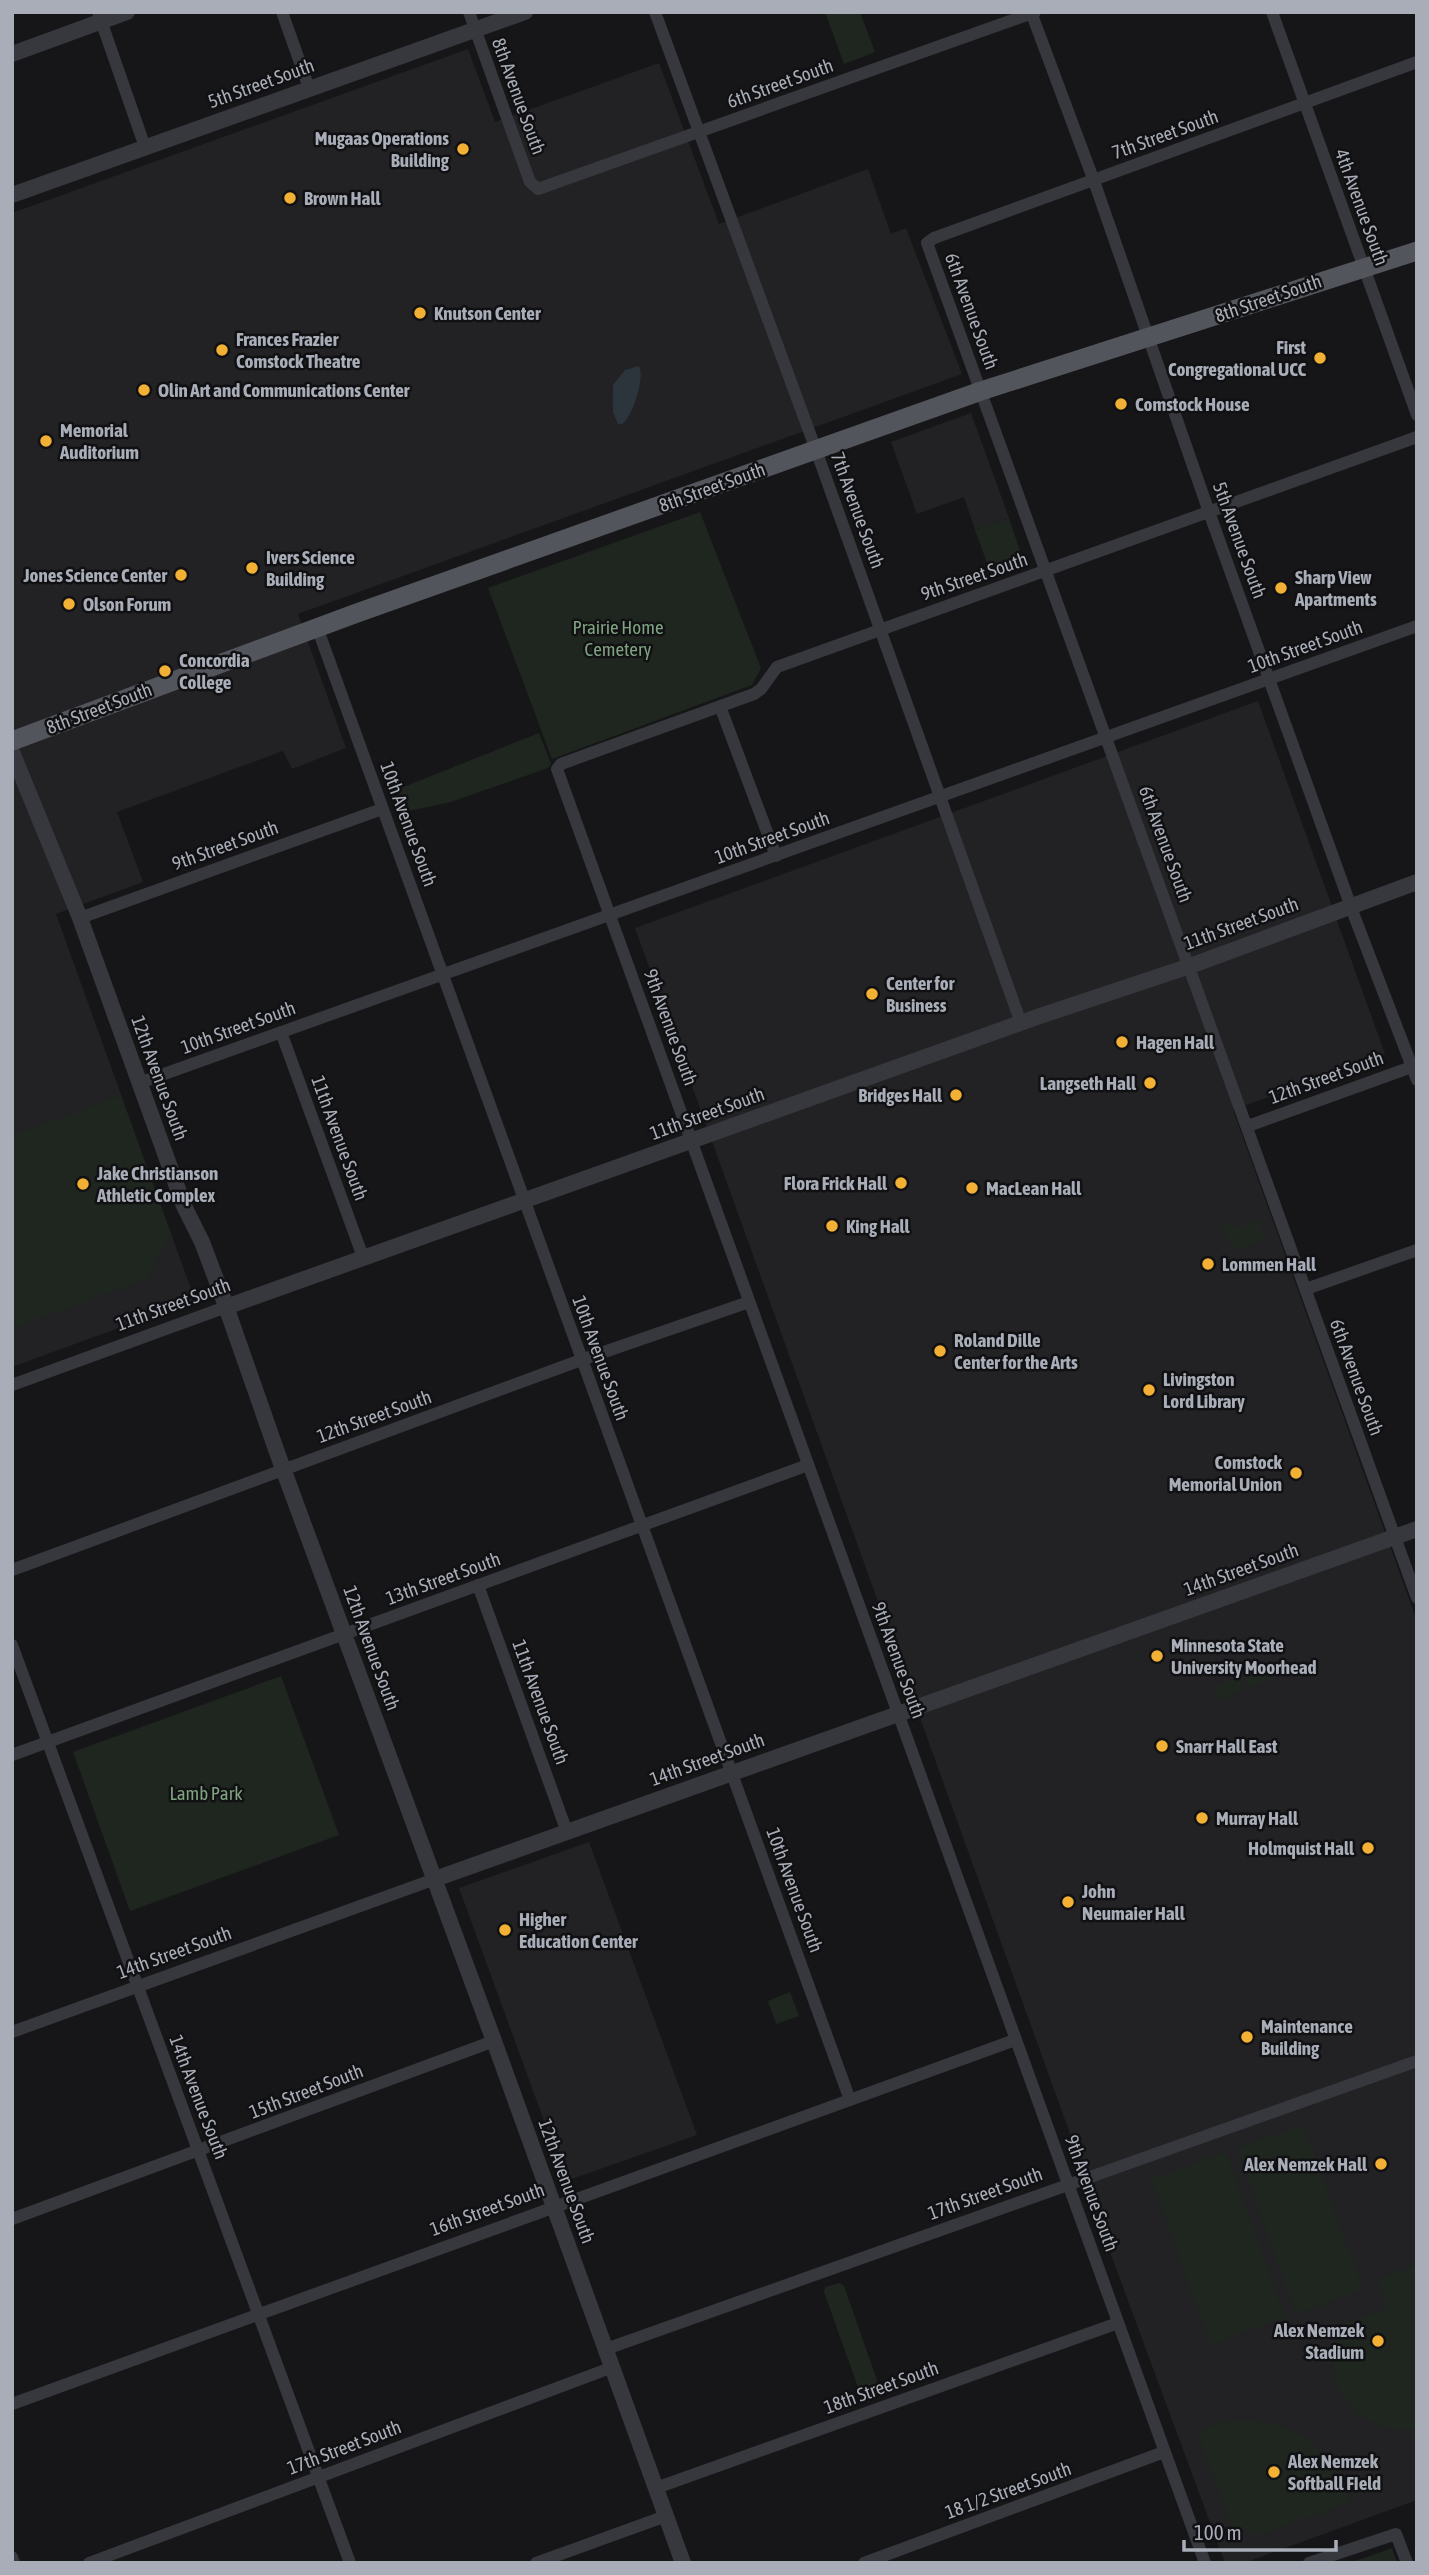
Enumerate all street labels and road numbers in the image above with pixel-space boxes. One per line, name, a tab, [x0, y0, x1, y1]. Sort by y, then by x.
street label: 8th Avenue South	[488, 35, 550, 157]
street label: 5th Street South	[205, 54, 317, 112]
street label: 6th Street South	[724, 54, 836, 112]
street label: 7th Street South	[1109, 105, 1221, 163]
street label: 4th Avenue South	[1331, 146, 1393, 268]
street label: 6th Avenue South	[941, 250, 1003, 372]
street label: 8th Street South	[1212, 269, 1324, 327]
street label: 7th Avenue South	[827, 449, 889, 571]
street label: 8th Street South	[656, 458, 768, 516]
street label: 5th Avenue South	[1209, 479, 1271, 601]
street label: 9th Street South	[918, 547, 1030, 605]
street label: 10th Street South	[1245, 615, 1365, 677]
street label: 8th Street South	[43, 678, 155, 738]
street label: 10th Avenue South	[376, 759, 442, 889]
street label: 6th Avenue South	[1135, 783, 1197, 905]
street label: 10th Street South	[712, 806, 832, 868]
street label: 9th Street South	[169, 816, 281, 874]
street label: 11th Street South	[1181, 892, 1301, 954]
street label: 9th Avenue South	[640, 966, 702, 1088]
street label: 10th Street South	[178, 996, 298, 1058]
street label: 12th Avenue South	[127, 1013, 193, 1143]
street label: 12th Street South	[1266, 1046, 1386, 1108]
street label: 11th Avenue South	[307, 1073, 373, 1203]
street label: 11th Street South	[647, 1082, 767, 1144]
street label: 11th Street South	[113, 1273, 233, 1335]
street label: 10th Avenue South	[568, 1293, 634, 1423]
street label: 6th Avenue South	[1326, 1316, 1388, 1438]
street label: 12th Street South	[314, 1385, 434, 1447]
street label: 14th Street South	[1181, 1538, 1301, 1600]
street label: 13th Street South	[383, 1547, 503, 1609]
street label: 12th Avenue South	[339, 1583, 405, 1713]
street label: 9th Avenue South	[868, 1599, 930, 1721]
street label: 11th Avenue South	[508, 1637, 574, 1767]
street label: 14th Street South	[647, 1728, 767, 1790]
street label: 10th Avenue South	[762, 1825, 828, 1955]
street label: 14th Street South	[114, 1921, 234, 1983]
street label: 14th Avenue South	[165, 2032, 233, 2162]
street label: 15th Street South	[246, 2059, 366, 2123]
street label: 12th Avenue South	[534, 2116, 600, 2246]
street label: 9th Avenue South	[1061, 2132, 1123, 2254]
street label: 17th Street South	[925, 2162, 1045, 2224]
street label: 16th Street South	[427, 2178, 547, 2240]
street label: 18th Street South	[821, 2356, 941, 2418]
street label: 17th Street South	[284, 2415, 404, 2479]
street label: 18 1/2 Street South	[942, 2457, 1074, 2523]

